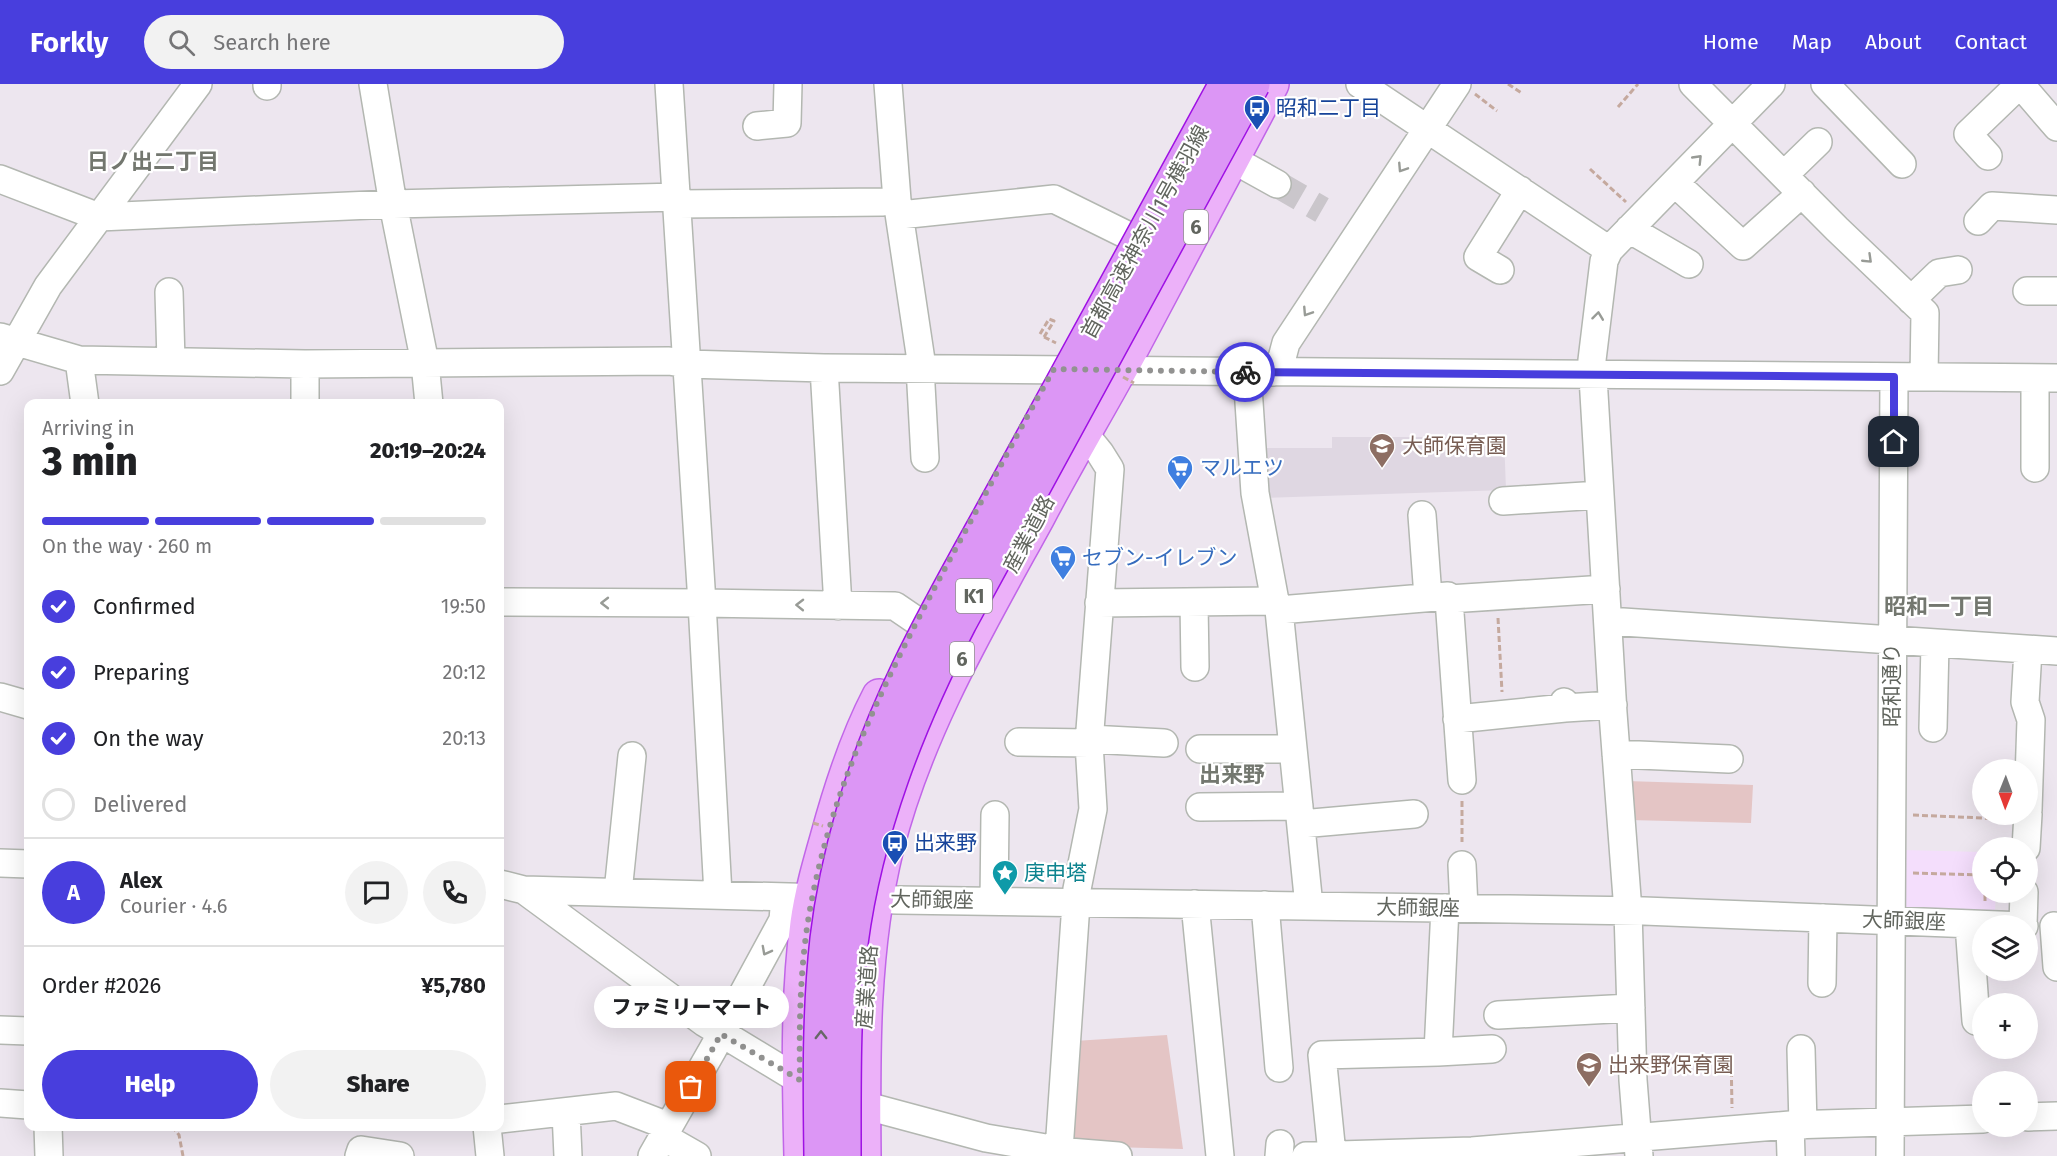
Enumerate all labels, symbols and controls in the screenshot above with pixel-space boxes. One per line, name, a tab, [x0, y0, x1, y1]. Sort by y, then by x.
search box	[144, 15, 564, 69]
text: Forkly	[30, 26, 108, 59]
icon: search	[165, 26, 198, 59]
text: Search here	[213, 29, 331, 56]
text: Home	[1703, 29, 1759, 55]
text: Map	[1792, 29, 1832, 55]
text: About	[1865, 29, 1922, 55]
text: Contact	[1955, 29, 2027, 55]
bus stop icon: 昭和二丁目	[1242, 93, 1272, 131]
place label: 昭和二丁目	[1276, 95, 1381, 121]
street label: 首都高速神奈川1号横羽線	[1075, 121, 1215, 343]
district label: 日ノ出二丁目	[87, 148, 219, 175]
one-way arrow	[1691, 155, 1702, 166]
one-way arrow	[1397, 162, 1409, 172]
road number: 6	[1184, 210, 1208, 244]
one-way arrow	[1861, 251, 1872, 262]
one-way arrow	[1303, 305, 1314, 316]
one-way arrow	[1591, 311, 1603, 320]
courier	[1215, 342, 1275, 402]
icon: bike	[1229, 356, 1262, 389]
text: Arriving in	[42, 416, 135, 440]
pin	[1868, 416, 1919, 467]
icon: home	[1877, 425, 1910, 458]
school or university icon: 大師保育園	[1367, 431, 1397, 469]
place label: 大師保育園	[1402, 433, 1507, 459]
text: 20:19–20:24	[370, 437, 486, 464]
text: 3 min	[42, 439, 138, 485]
supermarket icon: マルエツ	[1165, 453, 1195, 491]
place label: マルエツ	[1200, 455, 1284, 481]
street label: 産業道路	[998, 491, 1060, 577]
text: On the way · 260 m	[42, 534, 212, 558]
supermarket icon: セブン-イレブン	[1048, 543, 1078, 581]
place label: セブン-イレブン	[1082, 545, 1237, 571]
road number: K1	[956, 579, 992, 613]
icon: check	[42, 590, 75, 623]
text: Confirmed	[93, 593, 196, 620]
district label: 昭和一丁目	[1884, 593, 1994, 620]
text: 19:50	[441, 594, 486, 618]
one-way arrow	[601, 597, 610, 609]
one-way arrow	[795, 599, 804, 611]
road number: 6	[950, 642, 974, 676]
street label: 昭和通り	[1879, 643, 1905, 727]
icon: check	[42, 656, 75, 689]
text: Preparing	[93, 659, 189, 686]
text: 20:12	[442, 660, 486, 684]
icon: check	[42, 722, 75, 755]
text: On the way	[93, 725, 204, 752]
text: 20:13	[442, 726, 486, 750]
north arrow	[1972, 759, 2038, 825]
map controls	[1972, 759, 2038, 1137]
district label: 出来野	[1199, 761, 1265, 788]
text: Delivered	[93, 791, 188, 818]
bus stop icon: 出来野	[880, 828, 910, 866]
place label: 出来野	[914, 830, 977, 856]
button: locate	[1972, 837, 2038, 903]
place icon: 庚申塔	[990, 858, 1020, 896]
place label: 庚申塔	[1024, 860, 1087, 886]
button: chat	[345, 861, 408, 924]
button: phone	[423, 861, 486, 924]
text: Alex	[120, 867, 163, 894]
text: A	[67, 879, 80, 906]
street label: 大師銀座	[890, 886, 974, 914]
text: Courier · 4.6	[120, 894, 227, 918]
street label: 大師銀座	[1376, 894, 1460, 922]
street label: 大師銀座	[1862, 907, 1946, 935]
button: layers	[1972, 915, 2038, 981]
street label: 産業道路	[851, 944, 883, 1030]
one-way arrow	[762, 945, 773, 955]
text: Order #2026	[42, 972, 161, 999]
text: ¥5,780	[421, 972, 486, 999]
callout: ファミリーマート	[594, 985, 789, 1027]
button: +	[1972, 993, 2038, 1059]
text: ファミリーマート	[612, 995, 772, 1019]
one-way arrow	[815, 1030, 827, 1039]
button: Help	[42, 1050, 258, 1119]
button: Share	[270, 1050, 486, 1119]
school or university icon: 出来野保育園	[1574, 1050, 1604, 1088]
place label: 出来野保育園	[1608, 1052, 1734, 1078]
pin	[665, 1061, 716, 1112]
icon: bag	[674, 1070, 707, 1103]
button: −	[1972, 1071, 2038, 1137]

